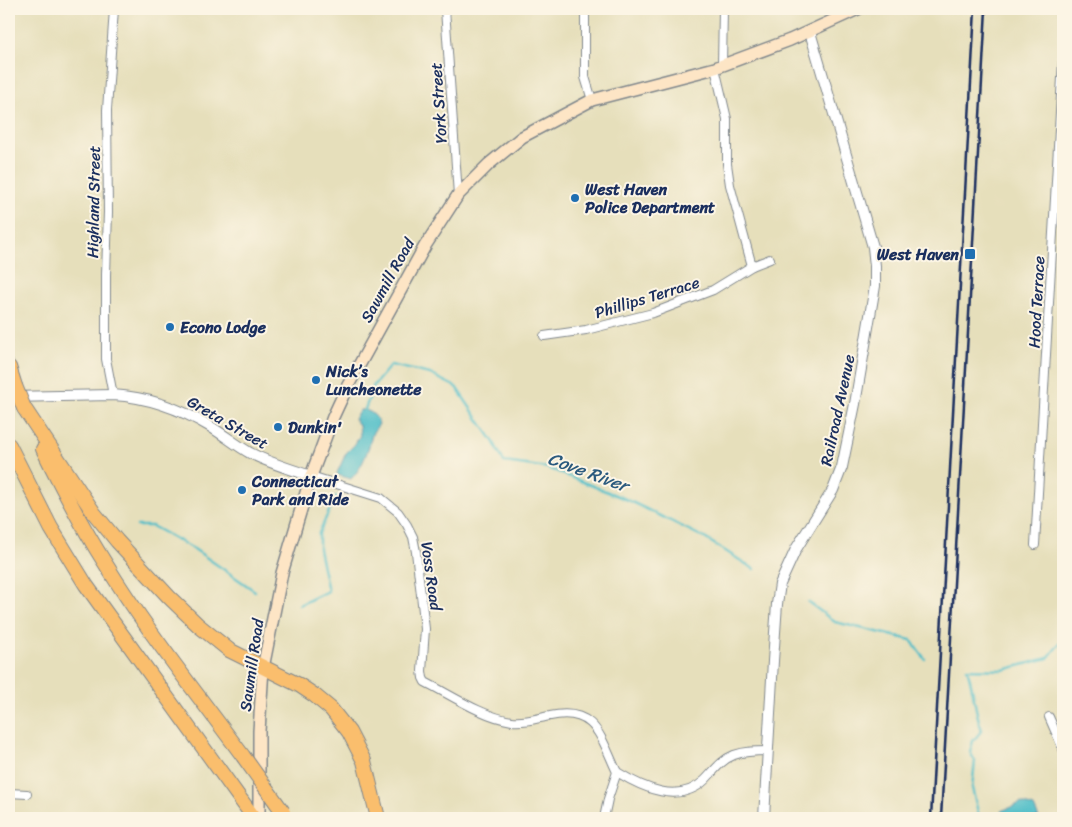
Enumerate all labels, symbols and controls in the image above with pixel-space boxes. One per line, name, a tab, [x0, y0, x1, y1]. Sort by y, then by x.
street label: York Street	[421, 62, 456, 144]
street label: Highland Street	[78, 146, 109, 259]
place label: West Haven Police Department	[585, 175, 715, 222]
marker: West Haven Police Department	[569, 192, 581, 204]
street label: Sawmill Road	[352, 231, 423, 328]
place label: West Haven	[877, 240, 959, 269]
marker: West Haven	[963, 247, 977, 261]
street label: Hood Terrace	[1020, 255, 1053, 349]
street label: Phillips Terrace	[591, 268, 703, 327]
place label: Econo Lodge	[180, 313, 267, 342]
marker: Econo Lodge	[164, 321, 176, 333]
street label: Railroad Avenue	[812, 352, 863, 469]
place label: Nick’s Luncheonette	[325, 357, 422, 404]
marker: Nick’s Luncheonette	[310, 374, 322, 386]
street label: Greta Street	[182, 387, 274, 457]
place label: Dunkin'	[288, 413, 342, 442]
marker: Dunkin'	[272, 421, 284, 433]
water label: Cove River	[543, 443, 636, 503]
place label: Connecticut Park and Ride	[251, 467, 350, 514]
marker: Connecticut Park and Ride	[236, 484, 248, 496]
street label: Voss Road	[412, 540, 451, 614]
street label: Sawmill Road	[231, 615, 273, 713]

